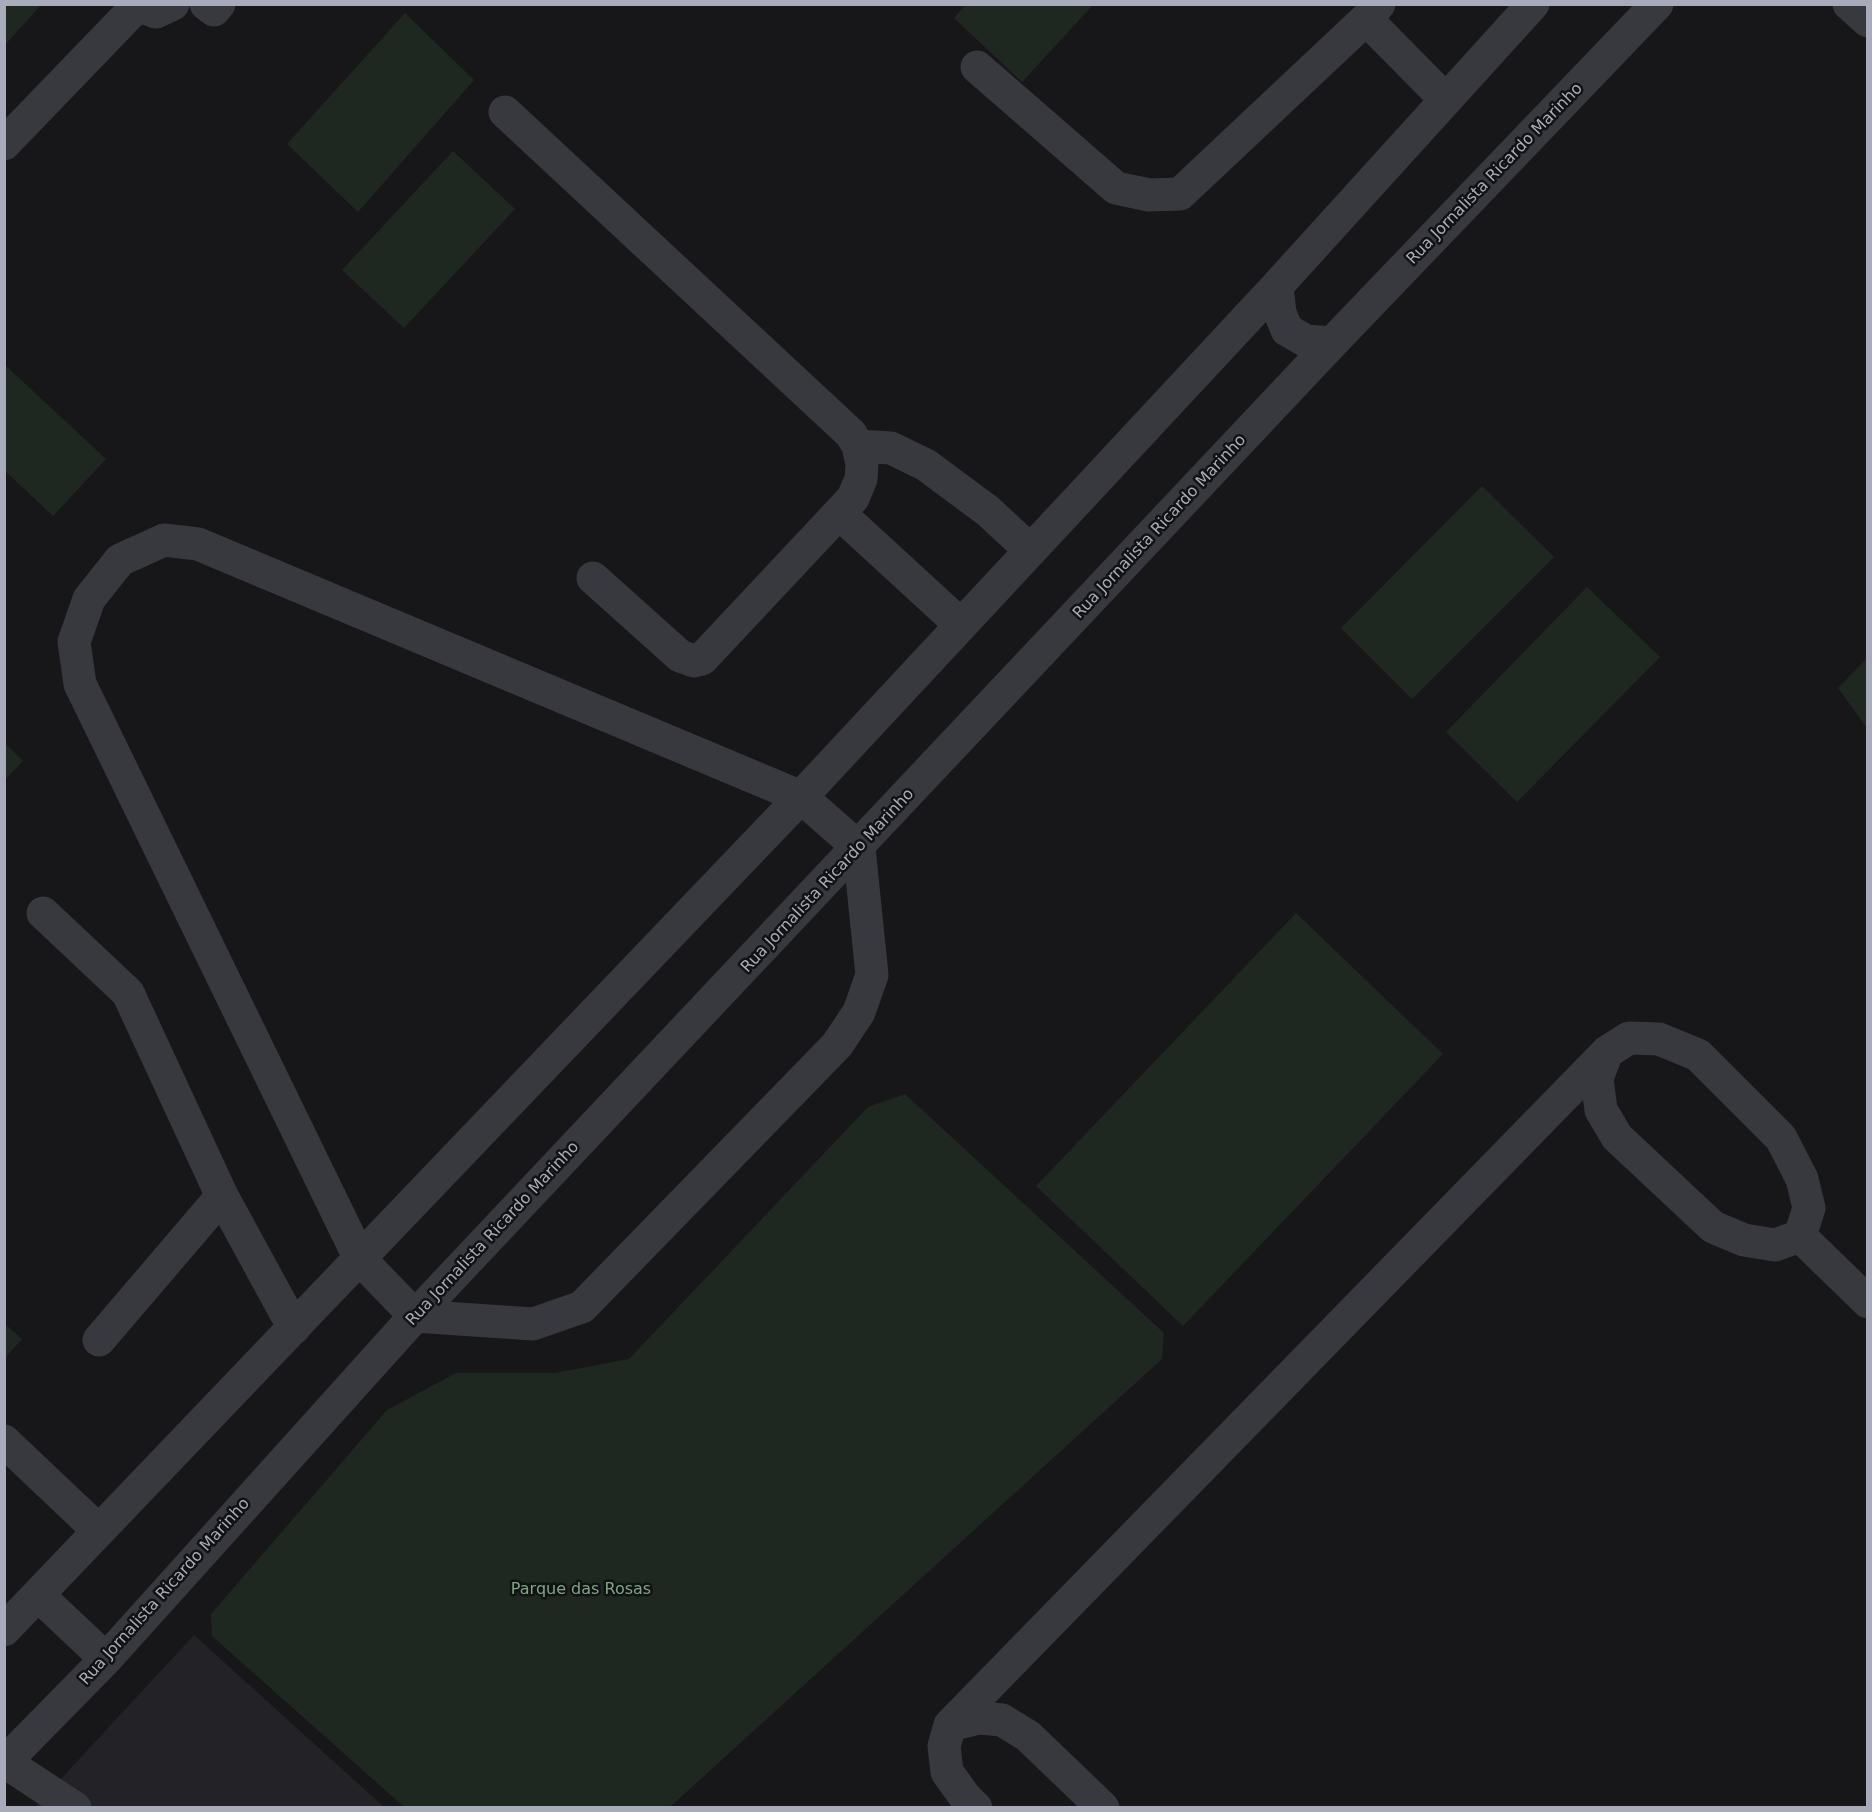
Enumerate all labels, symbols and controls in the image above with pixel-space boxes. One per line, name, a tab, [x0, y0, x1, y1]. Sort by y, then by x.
street label: Rua Jornalista Ricardo Marinho	[1403, 79, 1587, 269]
street label: Rua Jornalista Ricardo Marinho	[1070, 431, 1250, 623]
street label: Rua Jornalista Ricardo Marinho	[738, 785, 918, 977]
street label: Rua Jornalista Ricardo Marinho	[403, 1138, 583, 1330]
street label: Rua Jornalista Ricardo Marinho	[76, 1495, 254, 1689]
park label: Parque das Rosas	[511, 1580, 651, 1600]

